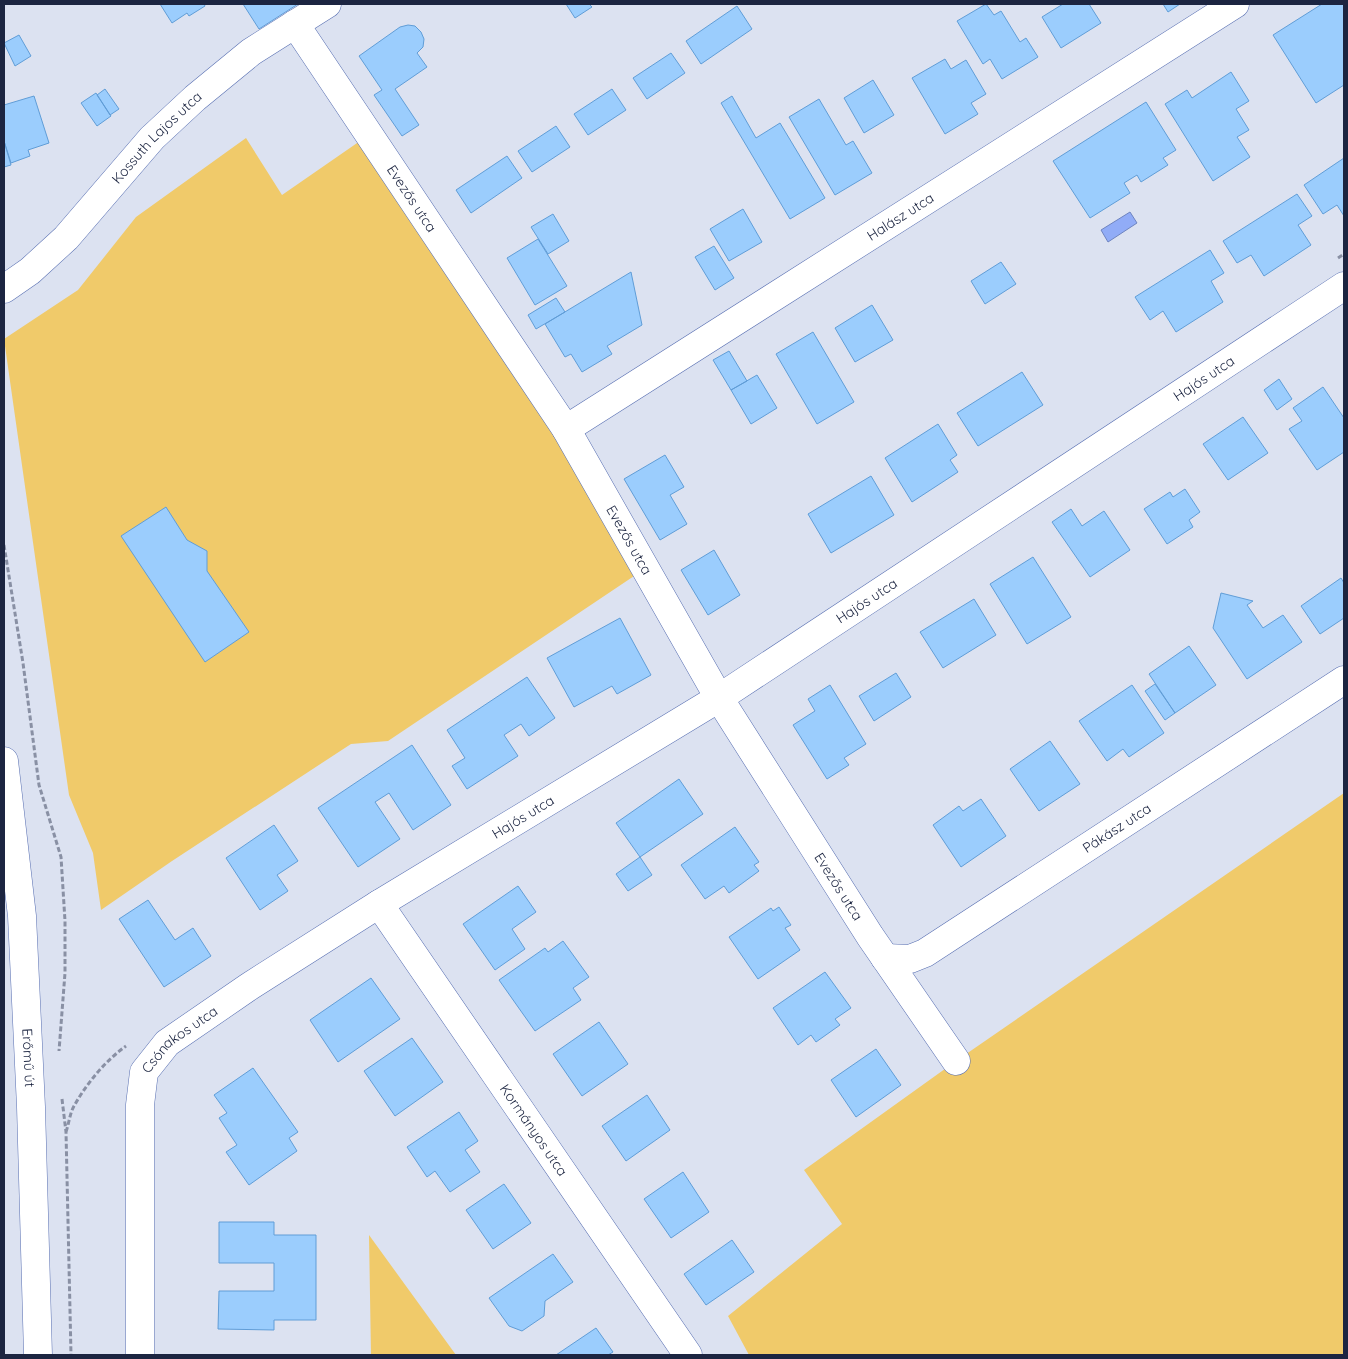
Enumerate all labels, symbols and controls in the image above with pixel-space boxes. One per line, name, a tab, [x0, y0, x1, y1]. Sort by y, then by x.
street label: Kossuth Lajos utca	[108, 87, 205, 187]
street label: Evezős utca	[383, 162, 441, 236]
street label: Halász utca	[863, 189, 937, 245]
street label: Hajós utca	[1170, 352, 1238, 405]
street label: Evezős utca	[602, 502, 656, 578]
street label: Hajós utca	[832, 574, 901, 627]
street label: Hajós utca	[488, 791, 557, 843]
street label: Pákász utca	[1079, 799, 1154, 857]
street label: Evezős utca	[810, 849, 867, 924]
street label: Csónakos utca	[138, 1002, 221, 1077]
street label: Erőmű út	[18, 1028, 39, 1088]
street label: Kormányos utca	[496, 1081, 572, 1179]

